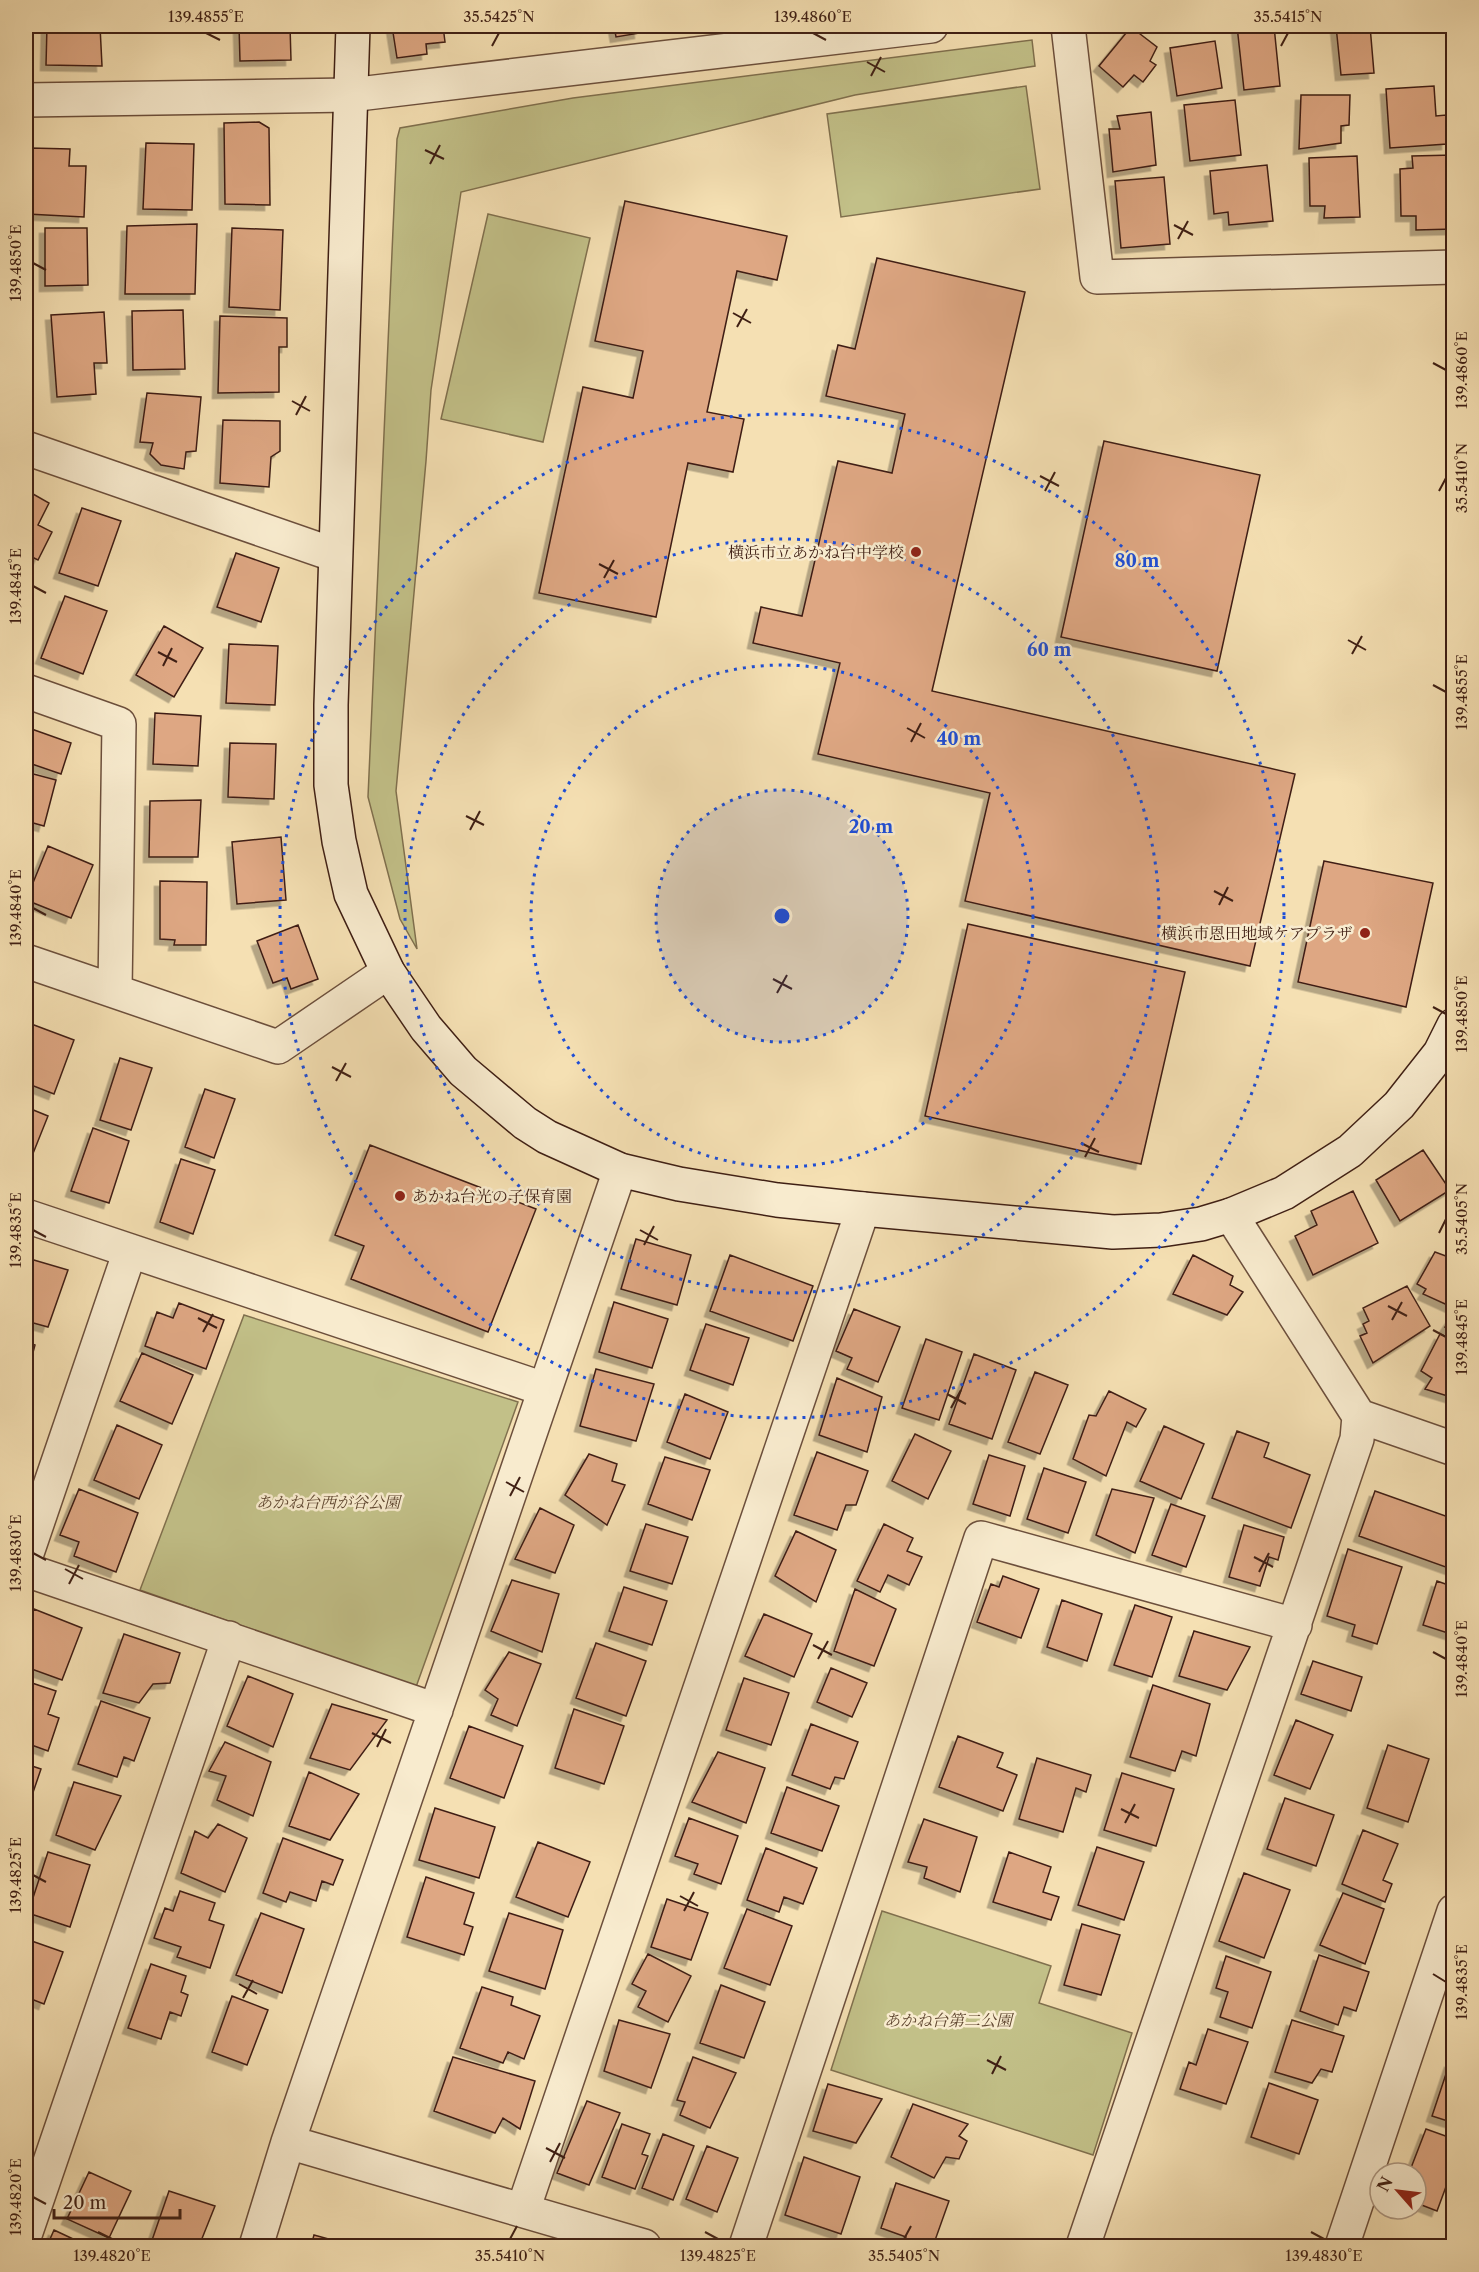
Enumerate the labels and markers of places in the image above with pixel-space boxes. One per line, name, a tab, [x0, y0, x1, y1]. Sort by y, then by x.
place label: 横浜市立あかね台中学校	[728, 542, 904, 562]
marker: 横浜市立あかね台中学校	[909, 545, 923, 559]
centre of rings	[772, 906, 792, 926]
place label: 横浜市恩田地域ケアプラザ	[1161, 923, 1353, 943]
marker: 横浜市恩田地域ケアプラザ	[1358, 926, 1372, 940]
place label: あかね台光の子保育園	[412, 1186, 572, 1206]
marker: あかね台光の子保育園	[393, 1189, 407, 1203]

